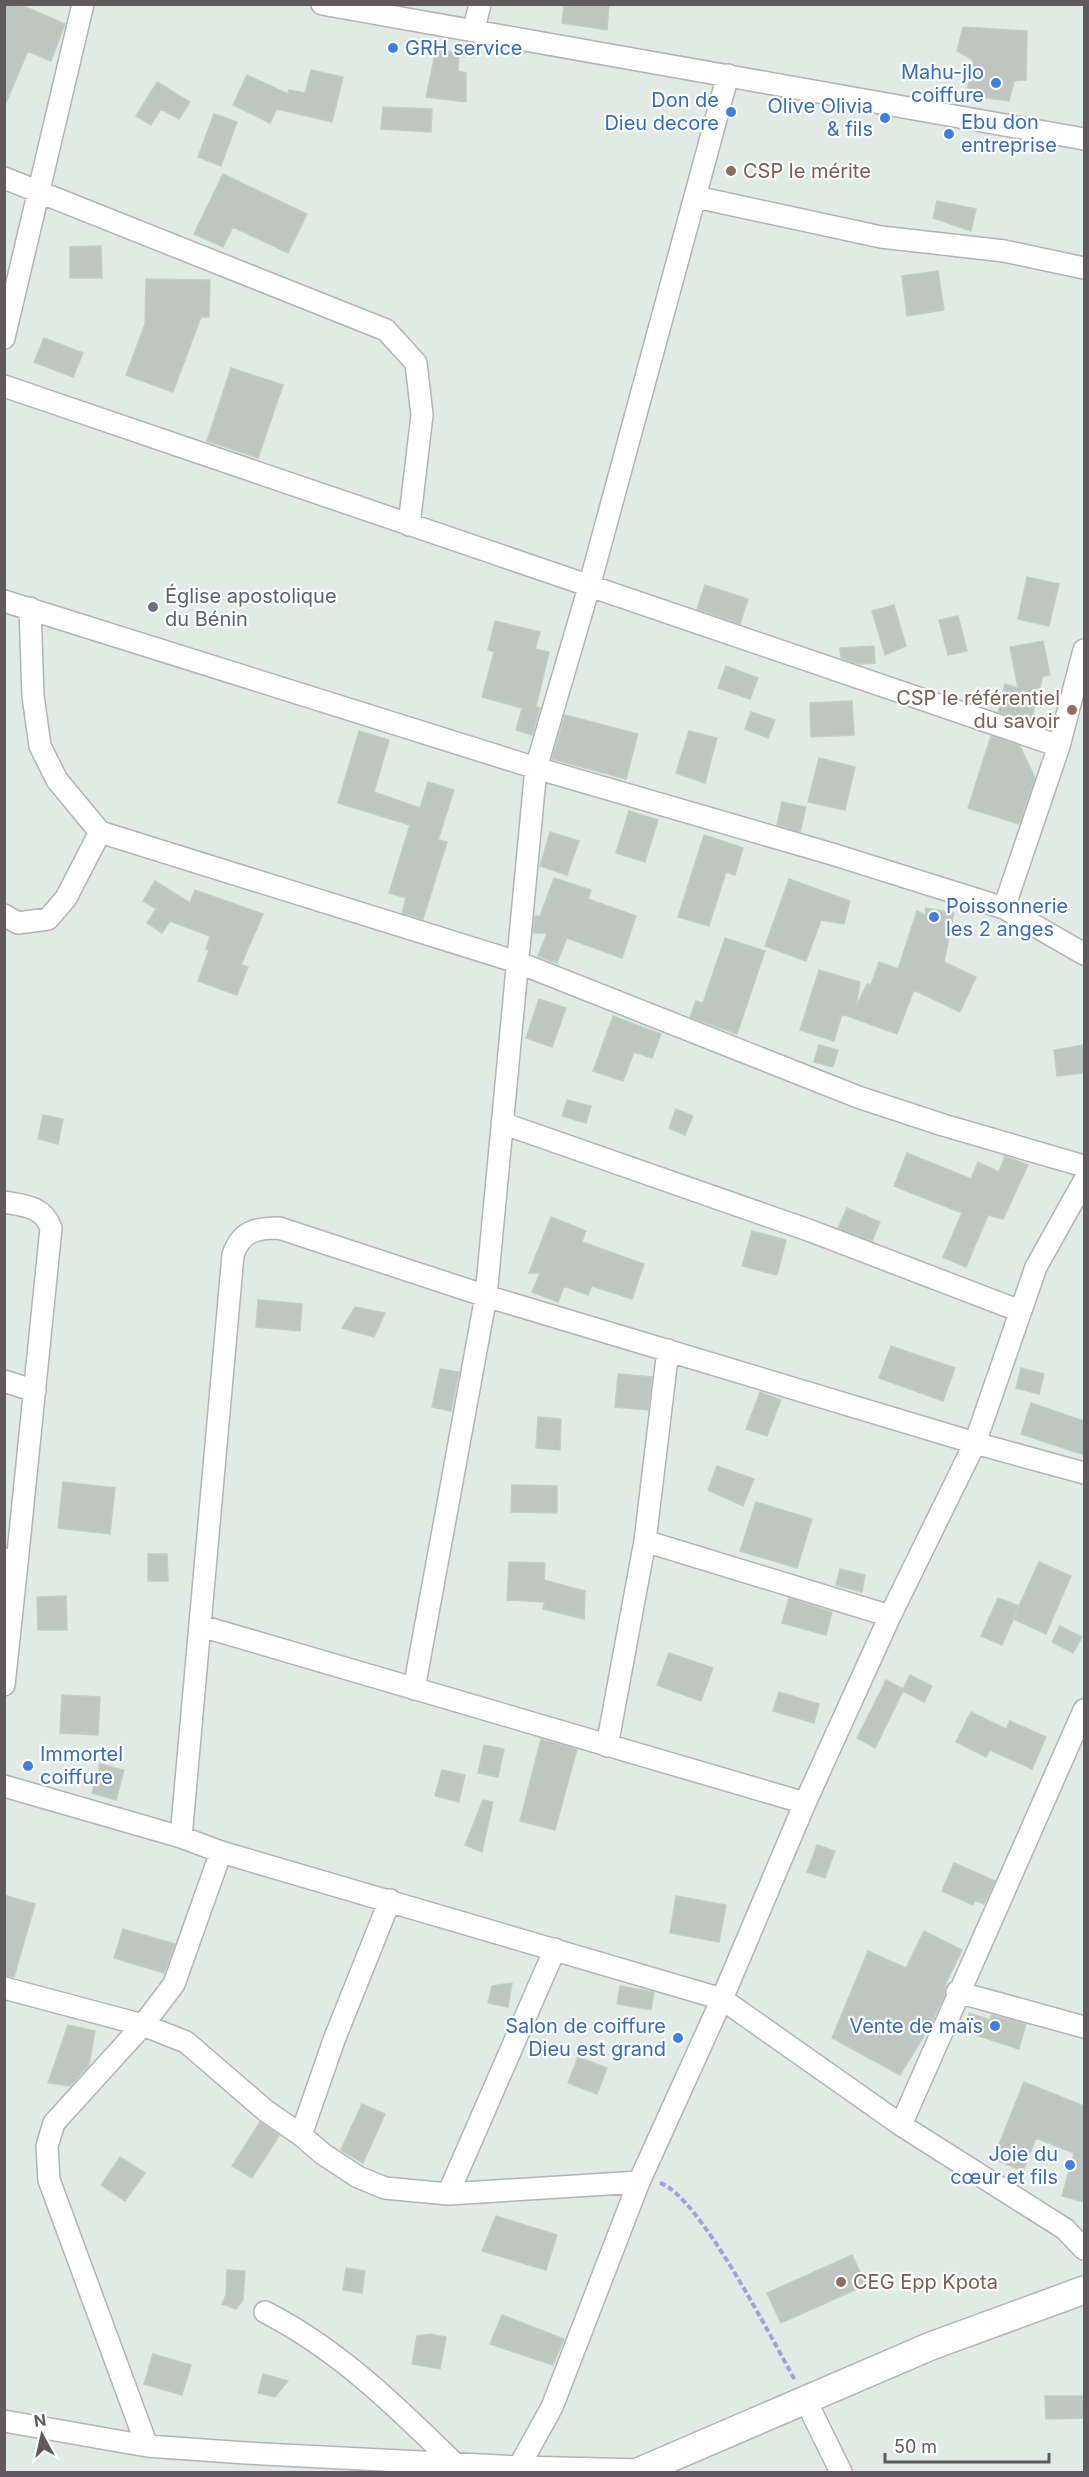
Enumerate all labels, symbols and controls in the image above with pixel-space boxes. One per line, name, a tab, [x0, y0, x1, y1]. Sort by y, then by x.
place label: GRH service	[405, 36, 523, 60]
marker: GRH service	[386, 41, 400, 55]
place label: Mahu-jlo coiffure	[901, 60, 984, 107]
marker: Mahu-jlo coiffure	[989, 76, 1003, 90]
place label: Don de Dieu decore	[604, 88, 719, 135]
place label: Olive Olivia & fils	[768, 94, 873, 141]
marker: Don de Dieu decore	[724, 105, 738, 119]
place label: Ebu don entreprise	[961, 110, 1057, 157]
marker: Olive Olivia & fils	[878, 111, 892, 125]
marker: Ebu don entreprise	[942, 127, 956, 141]
place label: CSP le mérite	[743, 159, 871, 183]
marker: CSP le mérite	[724, 164, 738, 178]
place label: Église apostolique du Bénin	[165, 583, 337, 631]
marker: Église apostolique du Bénin	[146, 600, 160, 614]
place label: CSP le référentiel du savoir	[896, 686, 1060, 733]
marker: CSP le référentiel du savoir	[1065, 703, 1079, 717]
place label: Poissonnerie les 2 anges	[946, 894, 1068, 941]
marker: Poissonnerie les 2 anges	[927, 910, 941, 924]
place label: Immortel coiffure	[40, 1742, 123, 1789]
marker: Immortel coiffure	[21, 1759, 35, 1773]
place label: Salon de coiffure Dieu est grand	[505, 2014, 666, 2061]
place label: Vente de maïs	[849, 2014, 983, 2038]
marker: Vente de maïs	[988, 2019, 1002, 2033]
marker: Salon de coiffure Dieu est grand	[671, 2031, 685, 2045]
place label: Joie du cœur et fils	[950, 2142, 1058, 2189]
marker: Joie du cœur et fils	[1063, 2158, 1077, 2172]
place label: CEG Epp Kpota	[853, 2270, 998, 2294]
marker: CEG Epp Kpota	[834, 2275, 848, 2289]
north arrow	[12, 2405, 72, 2465]
text: N	[32, 2409, 47, 2431]
scale bar	[885, 2426, 1048, 2464]
text: 50 m	[894, 2436, 937, 2457]

